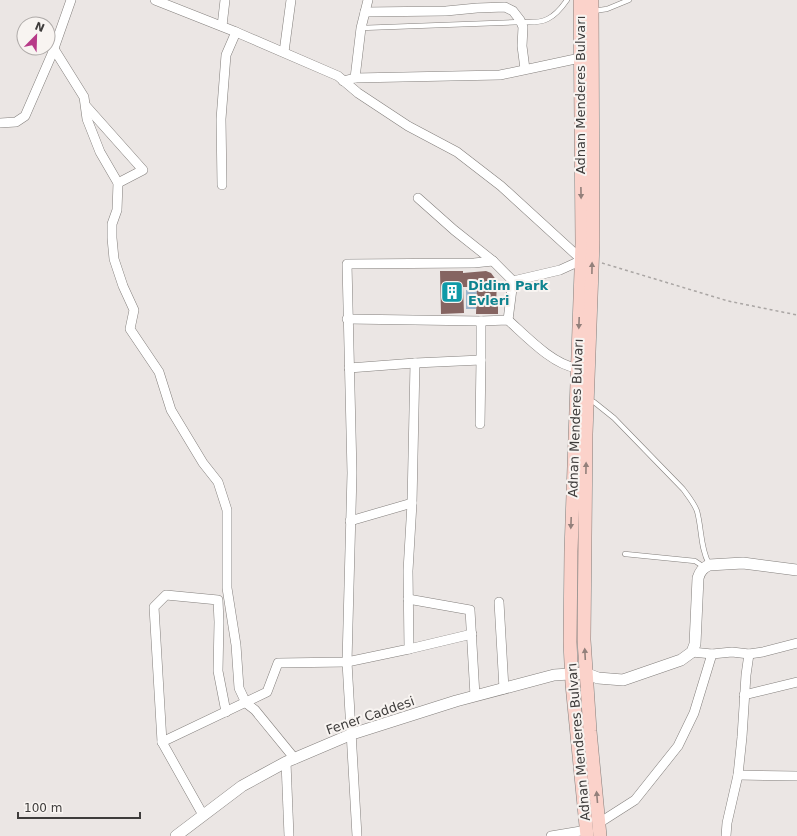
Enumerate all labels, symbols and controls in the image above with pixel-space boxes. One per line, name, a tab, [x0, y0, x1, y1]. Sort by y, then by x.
north arrow	[16, 16, 56, 56]
street label: Adnan Menderes Bulvarı	[573, 16, 588, 174]
text: N	[33, 19, 46, 35]
one-way arrow	[578, 187, 584, 200]
one-way arrow	[589, 261, 595, 274]
place label: Didim Park Evleri	[468, 278, 548, 308]
building icon: Didim Park Evleri	[439, 279, 465, 305]
one-way arrow	[576, 317, 582, 330]
street label: Adnan Menderes Bulvarı	[565, 339, 586, 498]
one-way arrow	[583, 461, 589, 474]
one-way arrow	[568, 517, 575, 529]
one-way arrow	[581, 648, 588, 660]
street label: Adnan Menderes Bulvarı	[564, 662, 593, 822]
street label: Fener Caddesi	[324, 693, 416, 738]
one-way arrow	[593, 791, 600, 803]
scale bar	[18, 794, 140, 820]
text: 100 m	[24, 801, 62, 815]

